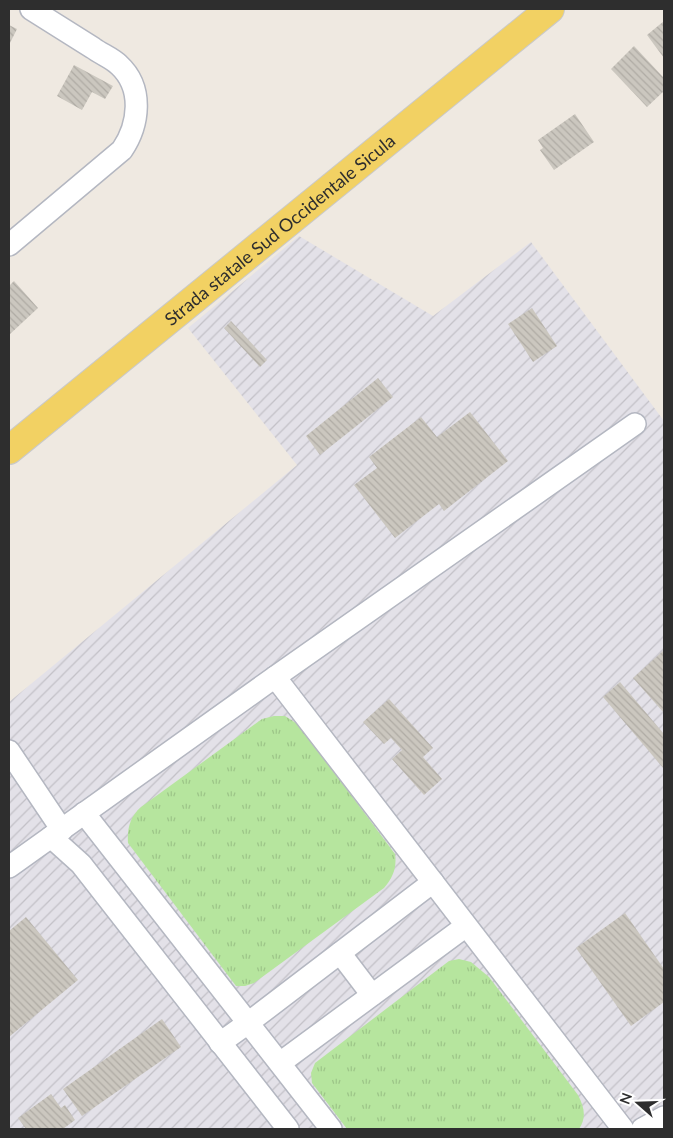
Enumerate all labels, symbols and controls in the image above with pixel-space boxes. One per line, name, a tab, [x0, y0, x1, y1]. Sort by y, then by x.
street label: Strada statale Sud Occidentale Sicula	[160, 129, 399, 330]
north arrow	[613, 1078, 663, 1128]
text: N	[615, 1090, 635, 1106]

